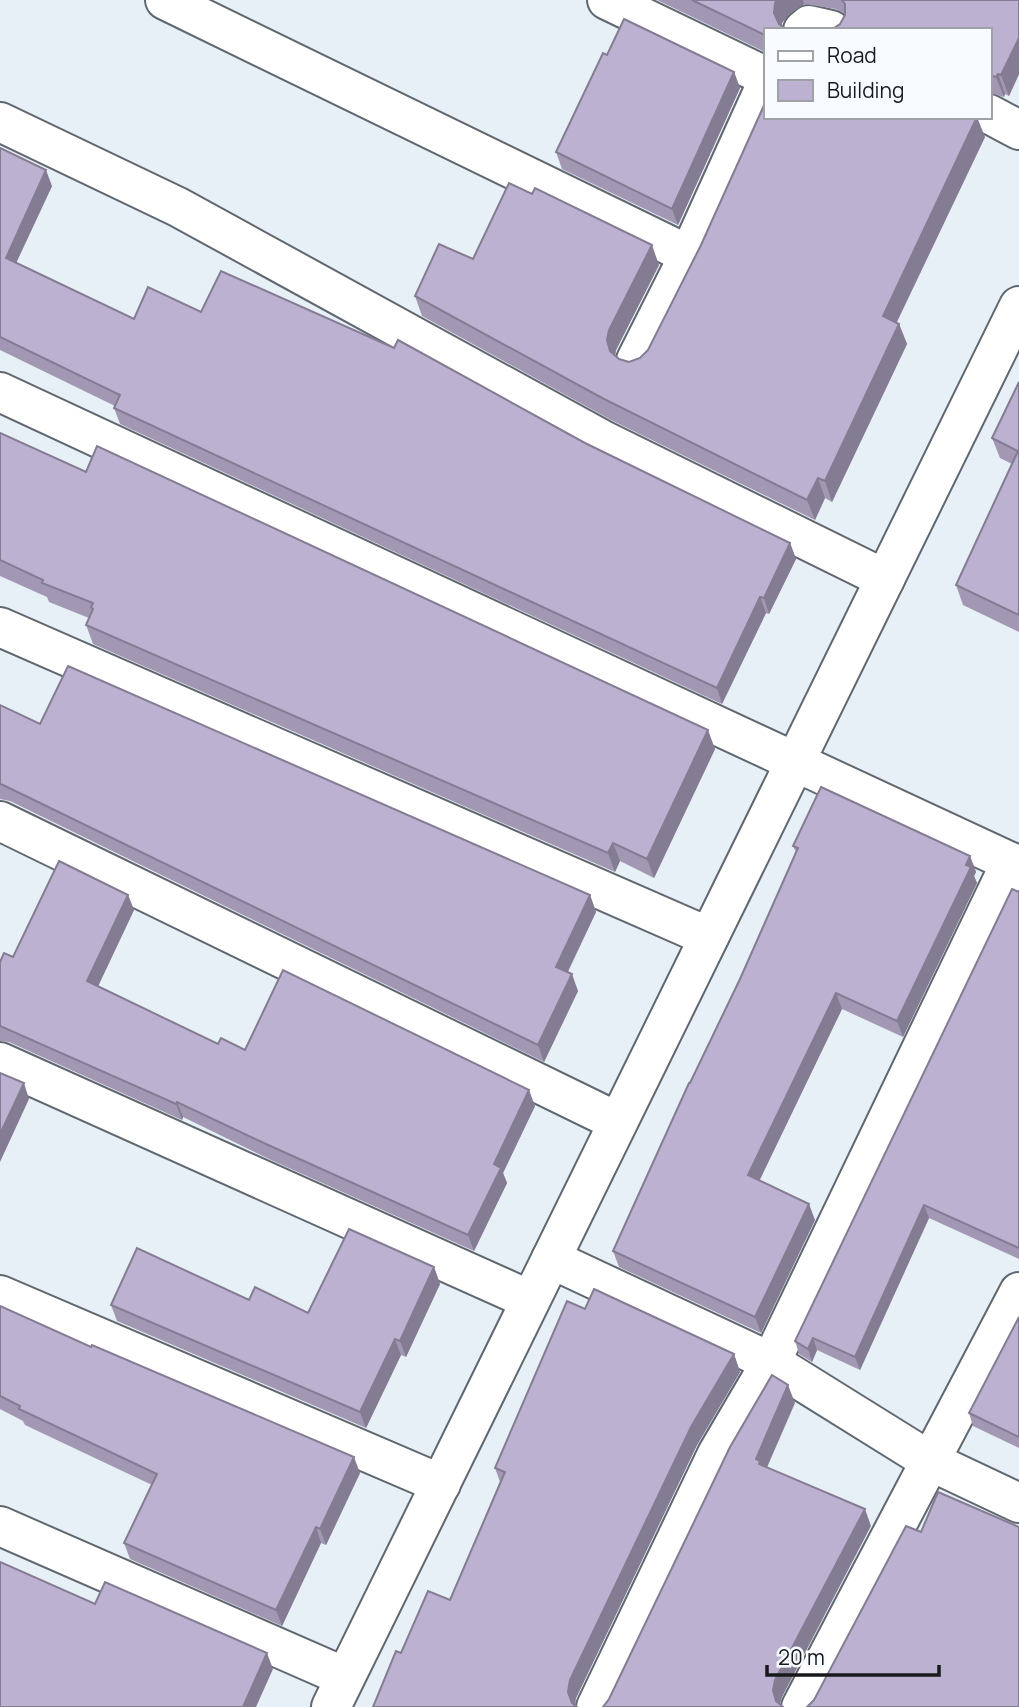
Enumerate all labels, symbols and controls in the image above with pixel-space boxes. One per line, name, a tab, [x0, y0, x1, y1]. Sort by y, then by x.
legend	[764, 28, 991, 119]
text: Road	[827, 41, 877, 69]
text: Building	[827, 76, 904, 104]
scale bar	[767, 1634, 939, 1678]
text: 20 m	[778, 1643, 825, 1671]

